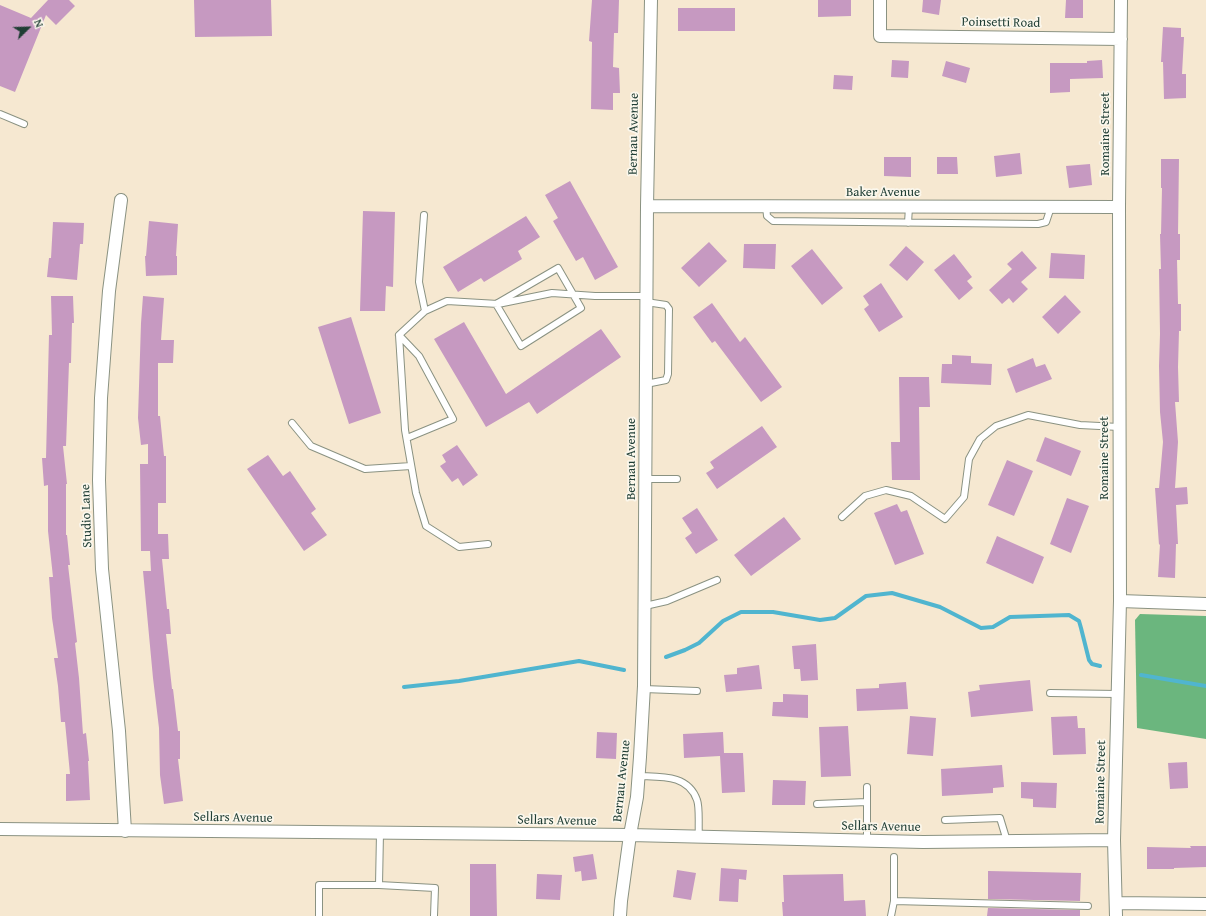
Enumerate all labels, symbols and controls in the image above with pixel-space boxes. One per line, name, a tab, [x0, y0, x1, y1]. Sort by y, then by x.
north arrow	[8, 8, 48, 48]
street label: Poinsetti Road	[962, 15, 1040, 31]
text: N	[30, 17, 48, 30]
street label: Romaine Street	[1098, 92, 1114, 176]
street label: Bernau Avenue	[625, 93, 643, 175]
street label: Baker Avenue	[846, 185, 920, 201]
street label: Romaine Street	[1097, 416, 1113, 500]
street label: Bernau Avenue	[624, 418, 640, 500]
street label: Studio Lane	[78, 484, 96, 548]
street label: Bernau Avenue	[610, 739, 634, 823]
street label: Romaine Street	[1092, 740, 1110, 824]
street label: Sellars Avenue	[193, 810, 273, 826]
street label: Sellars Avenue	[517, 813, 597, 829]
street label: Sellars Avenue	[841, 819, 921, 835]

